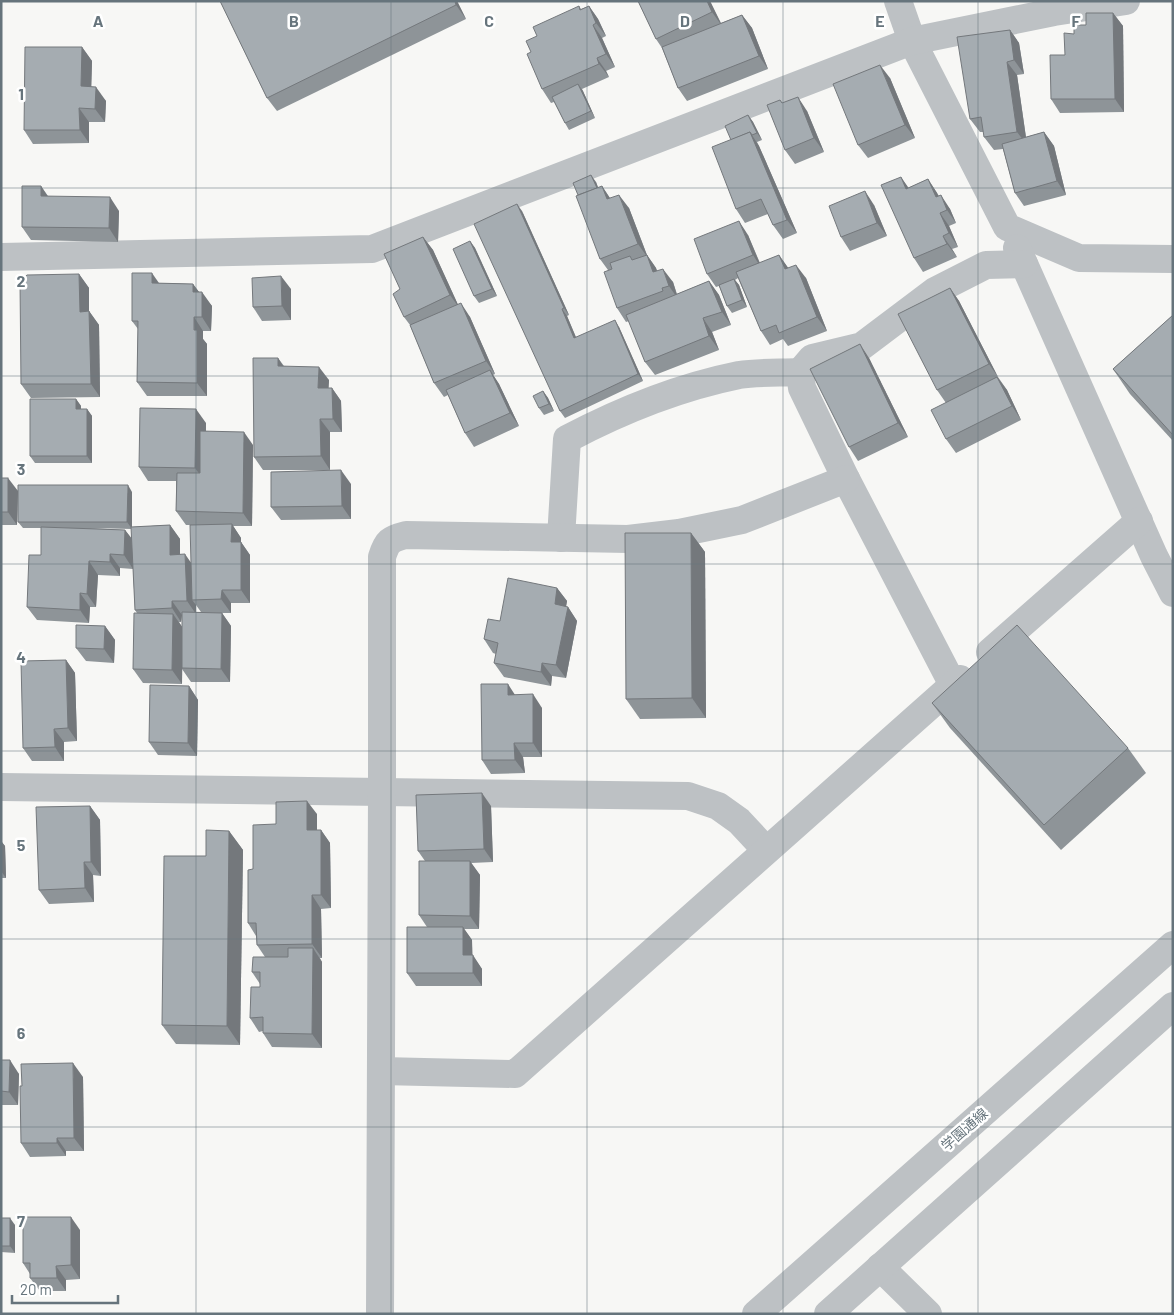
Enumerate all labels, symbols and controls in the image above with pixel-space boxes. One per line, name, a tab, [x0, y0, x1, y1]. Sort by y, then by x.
text: A	[93, 11, 104, 30]
text: B	[289, 11, 299, 30]
text: C	[484, 11, 494, 30]
text: D	[680, 11, 690, 30]
text: E	[875, 11, 885, 30]
text: F	[1072, 11, 1081, 30]
text: 1	[18, 84, 24, 103]
text: 2	[17, 271, 26, 290]
text: 3	[17, 459, 25, 478]
text: 4	[16, 647, 26, 666]
text: 5	[17, 835, 26, 854]
text: 6	[17, 1023, 26, 1042]
street label: 学園通線	[937, 1104, 991, 1154]
text: 7	[17, 1211, 25, 1230]
scale bar	[12, 1272, 119, 1304]
text: 20 m	[20, 1280, 52, 1298]

